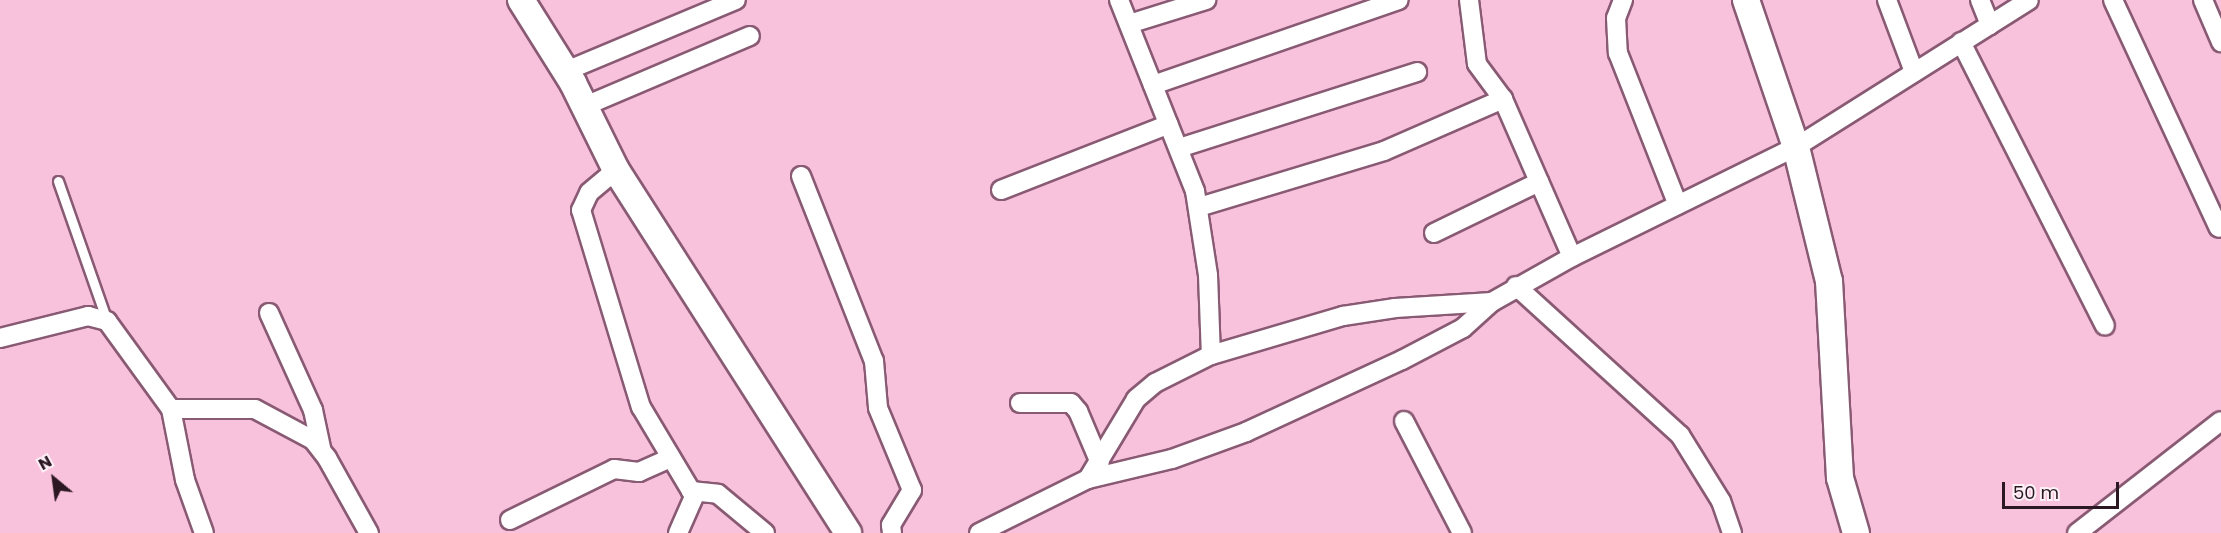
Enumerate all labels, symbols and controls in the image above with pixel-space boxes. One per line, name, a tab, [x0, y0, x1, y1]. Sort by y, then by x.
north arrow	[24, 449, 84, 509]
text: N	[34, 450, 56, 476]
scale bar	[2005, 470, 2122, 508]
text: 50 m	[2013, 480, 2059, 505]

